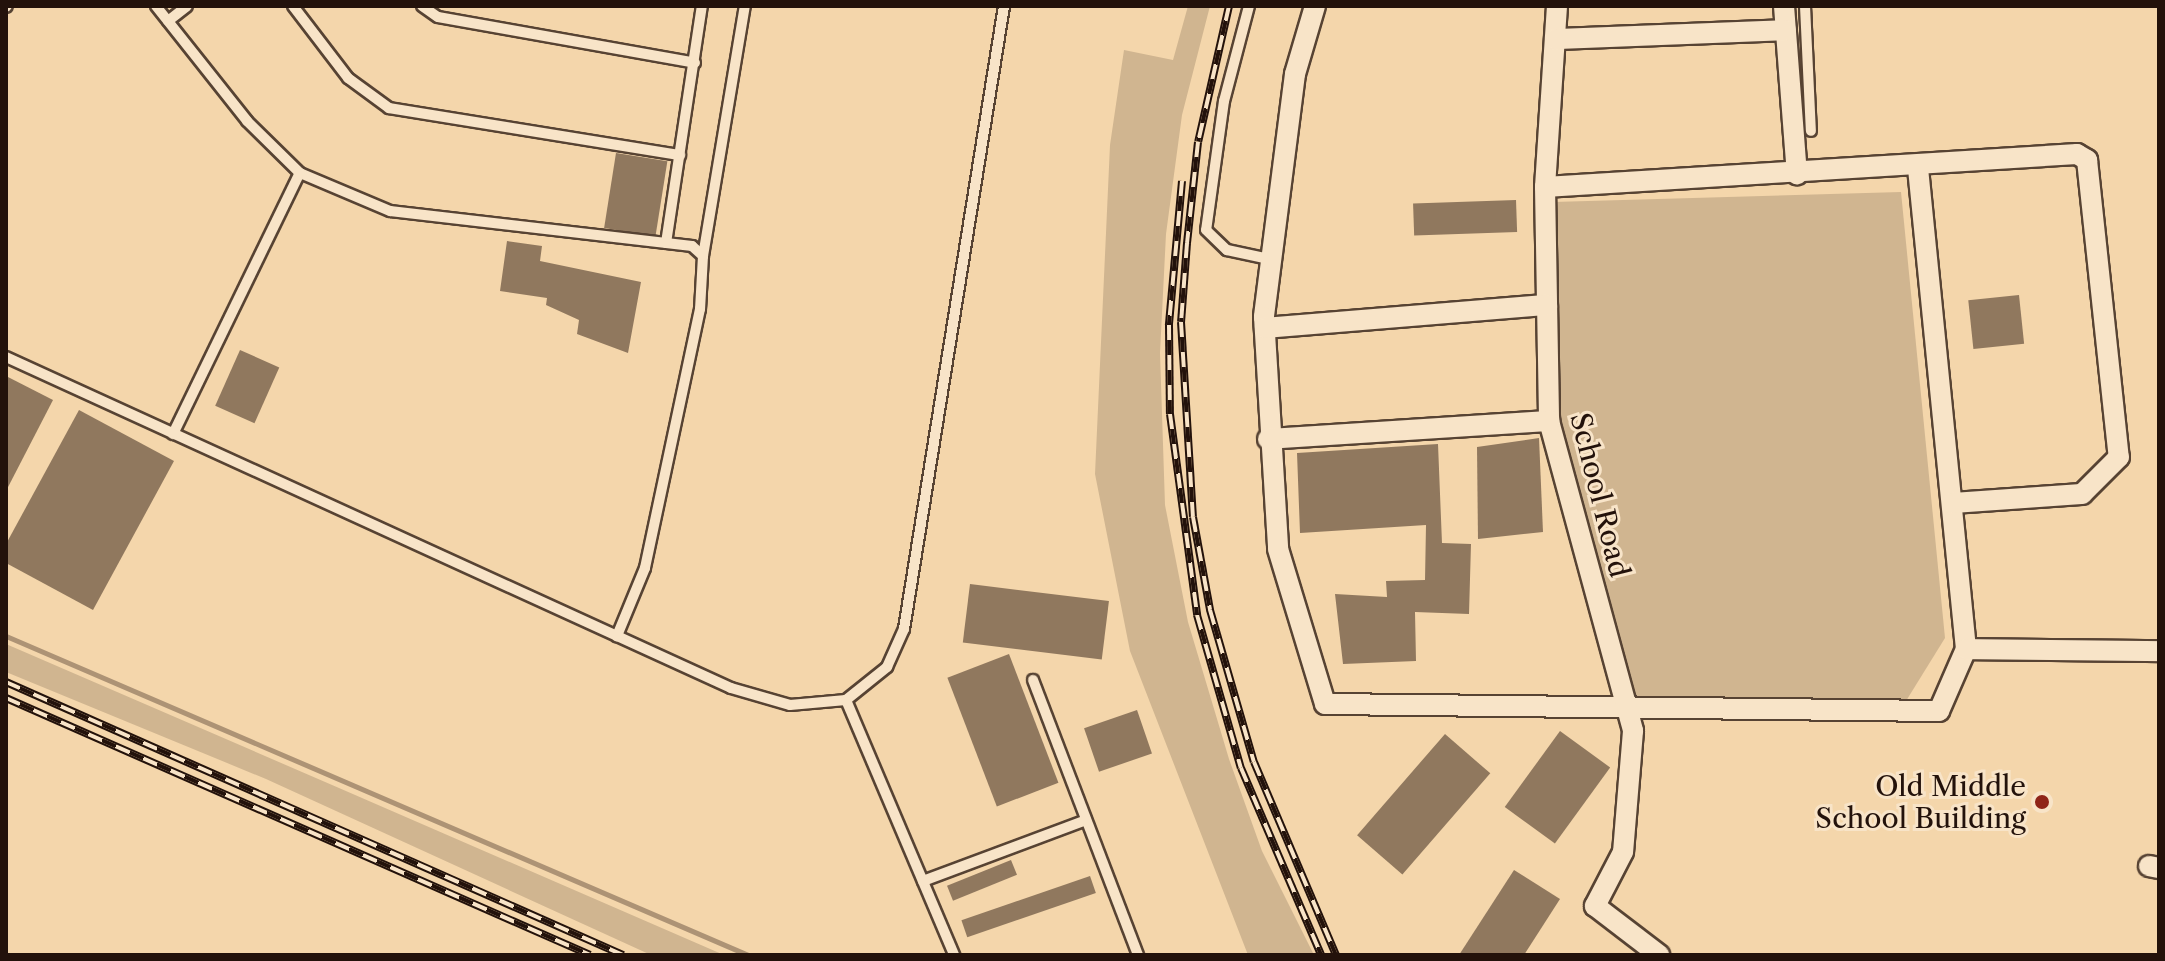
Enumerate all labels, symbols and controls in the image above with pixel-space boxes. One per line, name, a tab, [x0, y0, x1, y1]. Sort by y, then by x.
street label: School Road	[1563, 409, 1637, 581]
place label: Old Middle School Building	[1815, 769, 2026, 835]
marker: Old Middle School Building	[2033, 793, 2051, 811]

